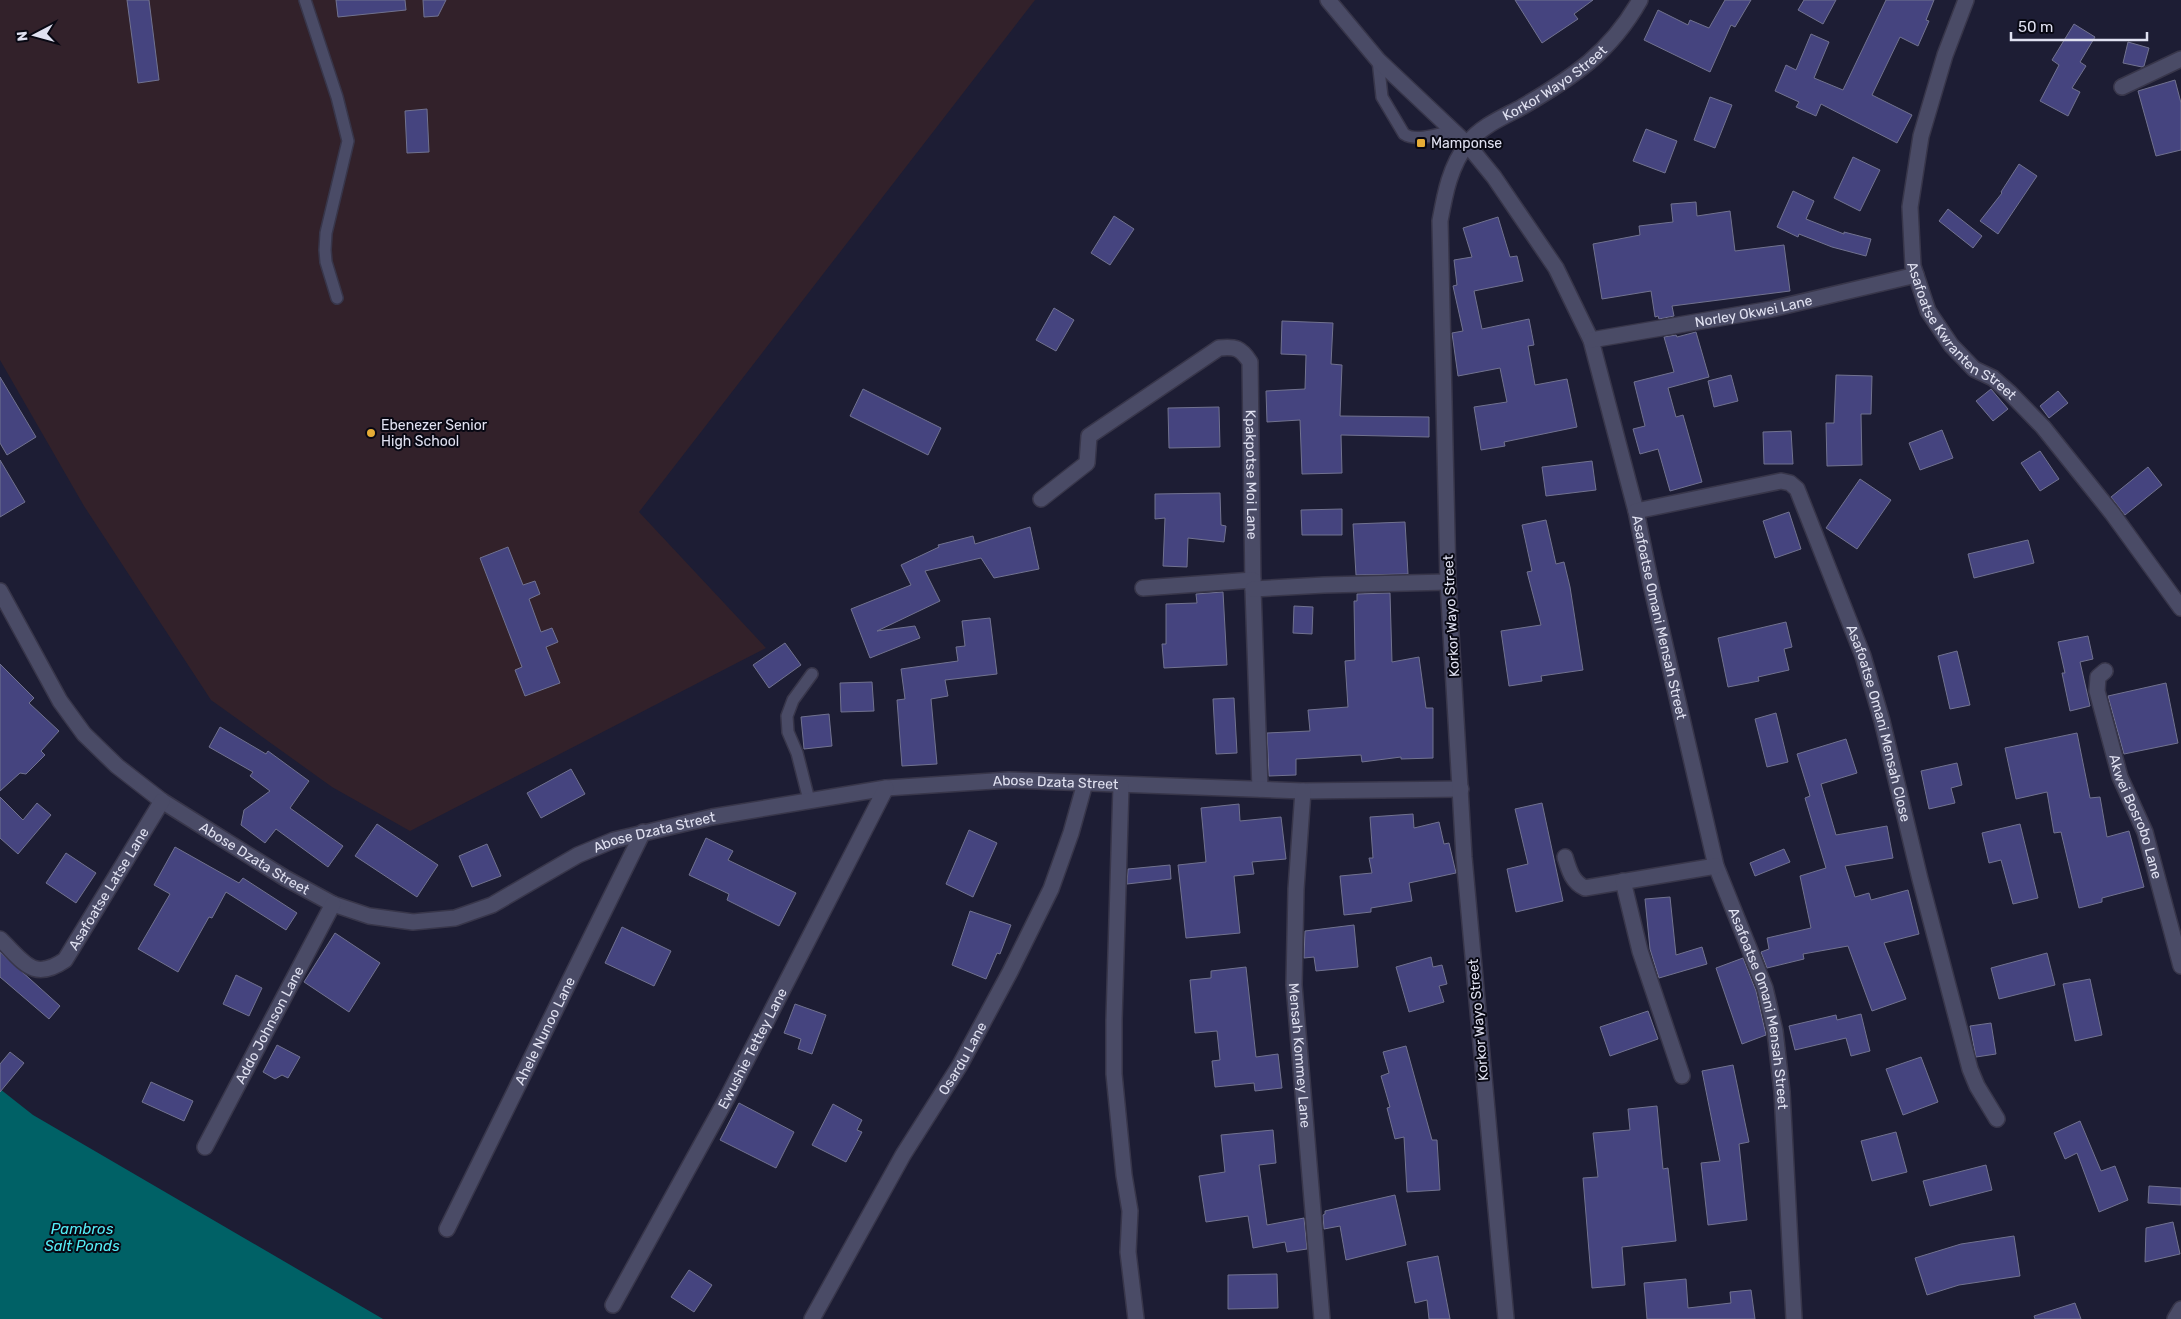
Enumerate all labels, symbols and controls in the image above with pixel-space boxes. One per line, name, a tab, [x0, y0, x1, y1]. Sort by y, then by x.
north arrow	[10, 10, 60, 60]
scale bar	[2011, 10, 2147, 42]
text: 50 m	[2018, 18, 2053, 36]
text: N	[14, 30, 32, 42]
street label: Korkor Wayo Street	[1500, 42, 1611, 125]
place label: Mamponse	[1431, 135, 1502, 152]
marker: Mamponse	[1415, 137, 1427, 149]
street label: Asafoatse Kwranten Street	[1903, 260, 2020, 404]
street label: Norley Okwei Lane	[1693, 292, 1814, 331]
street label: Kpakpotse Moi Lane	[1242, 410, 1260, 540]
place label: Ebenezer Senior High School	[381, 417, 488, 450]
marker: Ebenezer Senior High School	[365, 427, 377, 439]
street label: Asafoatse Omani Mensah Street	[1628, 514, 1690, 722]
street label: Korkor Wayo Street	[1440, 554, 1463, 678]
street label: Asafoatse Omani Mensah Close	[1842, 622, 1914, 824]
street label: Akwei Bosrobo Lane	[2105, 752, 2165, 881]
street label: Abose Dzata Street	[992, 772, 1119, 793]
street label: Abose Dzata Street	[591, 808, 717, 857]
street label: Abose Dzata Street	[196, 819, 313, 899]
street label: Asafoatse Latse Lane	[65, 824, 153, 953]
street label: Asafoatse Omani Mensah Street	[1725, 905, 1791, 1110]
street label: Korkor Wayo Street	[1465, 958, 1492, 1082]
street label: Addo Johnson Lane	[232, 963, 308, 1087]
street label: Ahele Nunoo Lane	[511, 974, 579, 1088]
street label: Mensah Kommey Lane	[1285, 982, 1314, 1129]
street label: Ewushie Tettey Lane	[715, 985, 791, 1112]
street label: Osardu Lane	[935, 1019, 991, 1098]
water label: Pambros Salt Ponds	[44, 1220, 120, 1255]

